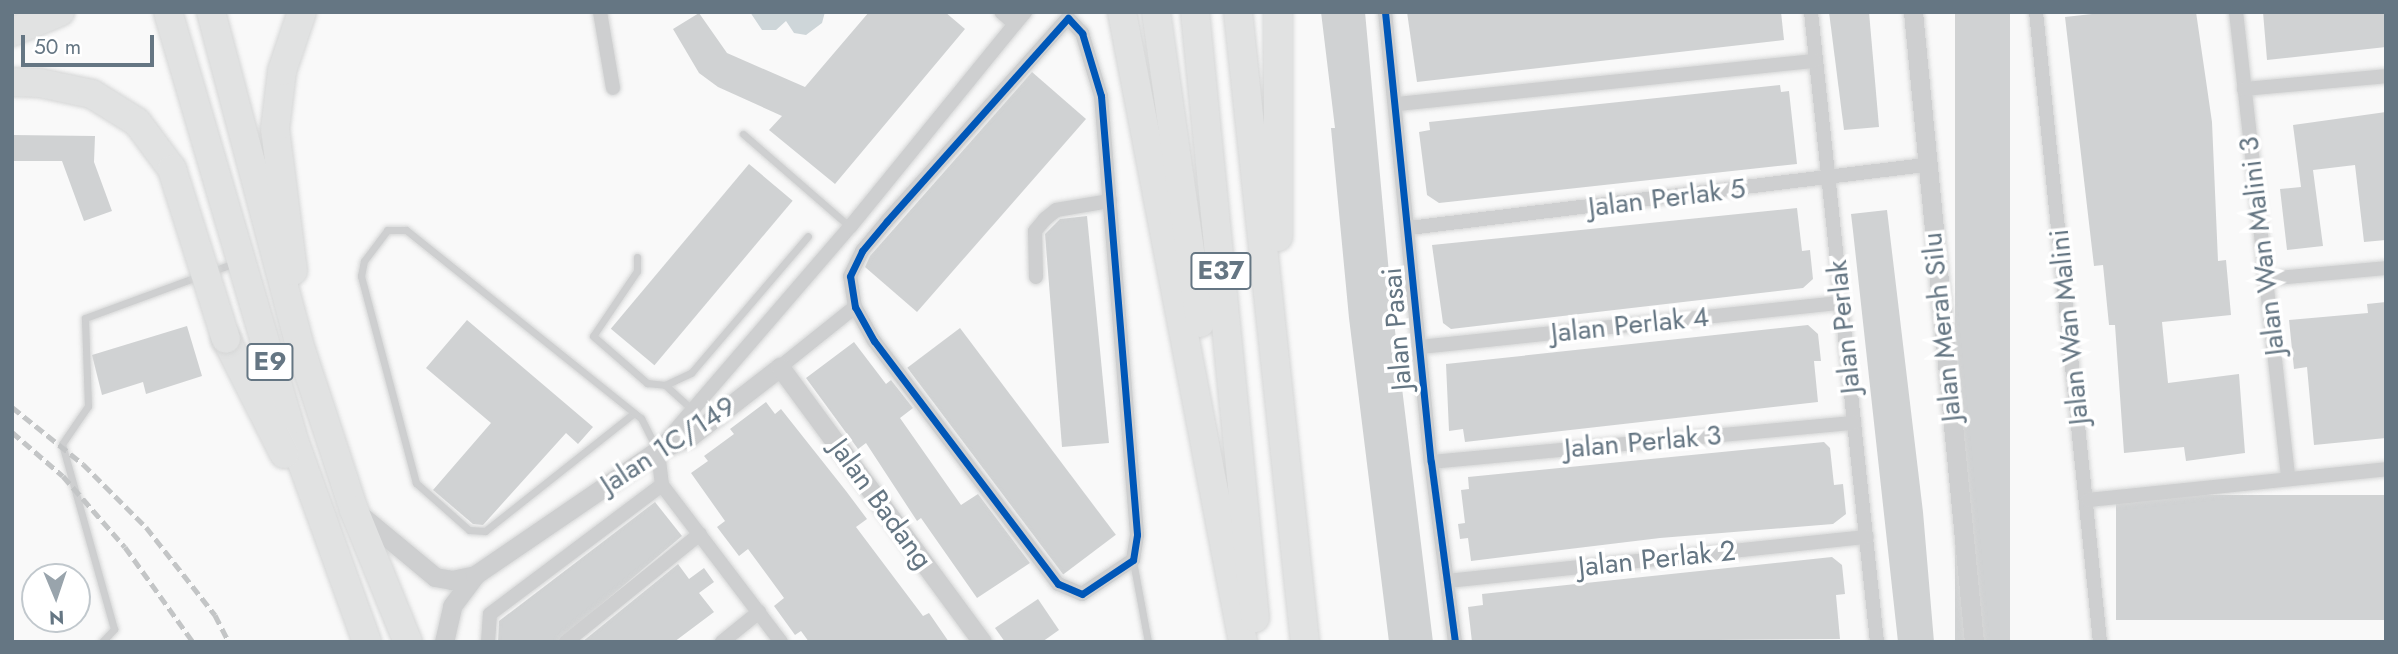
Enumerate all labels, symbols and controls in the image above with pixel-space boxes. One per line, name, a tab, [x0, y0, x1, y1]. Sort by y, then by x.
scale bar	[24, 21, 158, 65]
text: 50 m	[34, 32, 81, 62]
street label: Jalan Wan Malini 3	[2232, 135, 2292, 357]
street label: Jalan Perlak 5	[1586, 172, 1748, 224]
street label: Jalan Wan Malini	[2042, 228, 2096, 426]
street label: Jalan Merah Silu	[1915, 231, 1969, 423]
road number: E37	[1190, 248, 1252, 294]
street label: Jalan Perlak	[1820, 259, 1868, 395]
street label: Jalan Pasai	[1375, 266, 1419, 392]
street label: Jalan Perlak 4	[1549, 300, 1711, 350]
road number: E9	[246, 340, 294, 384]
street label: Jalan 1C/149	[594, 389, 742, 501]
street label: Jalan Perlak 3	[1563, 418, 1723, 466]
street label: Jalan Badang	[823, 432, 939, 576]
street label: Jalan Perlak 2	[1577, 534, 1737, 584]
north arrow	[21, 563, 91, 633]
text: N	[49, 604, 65, 631]

